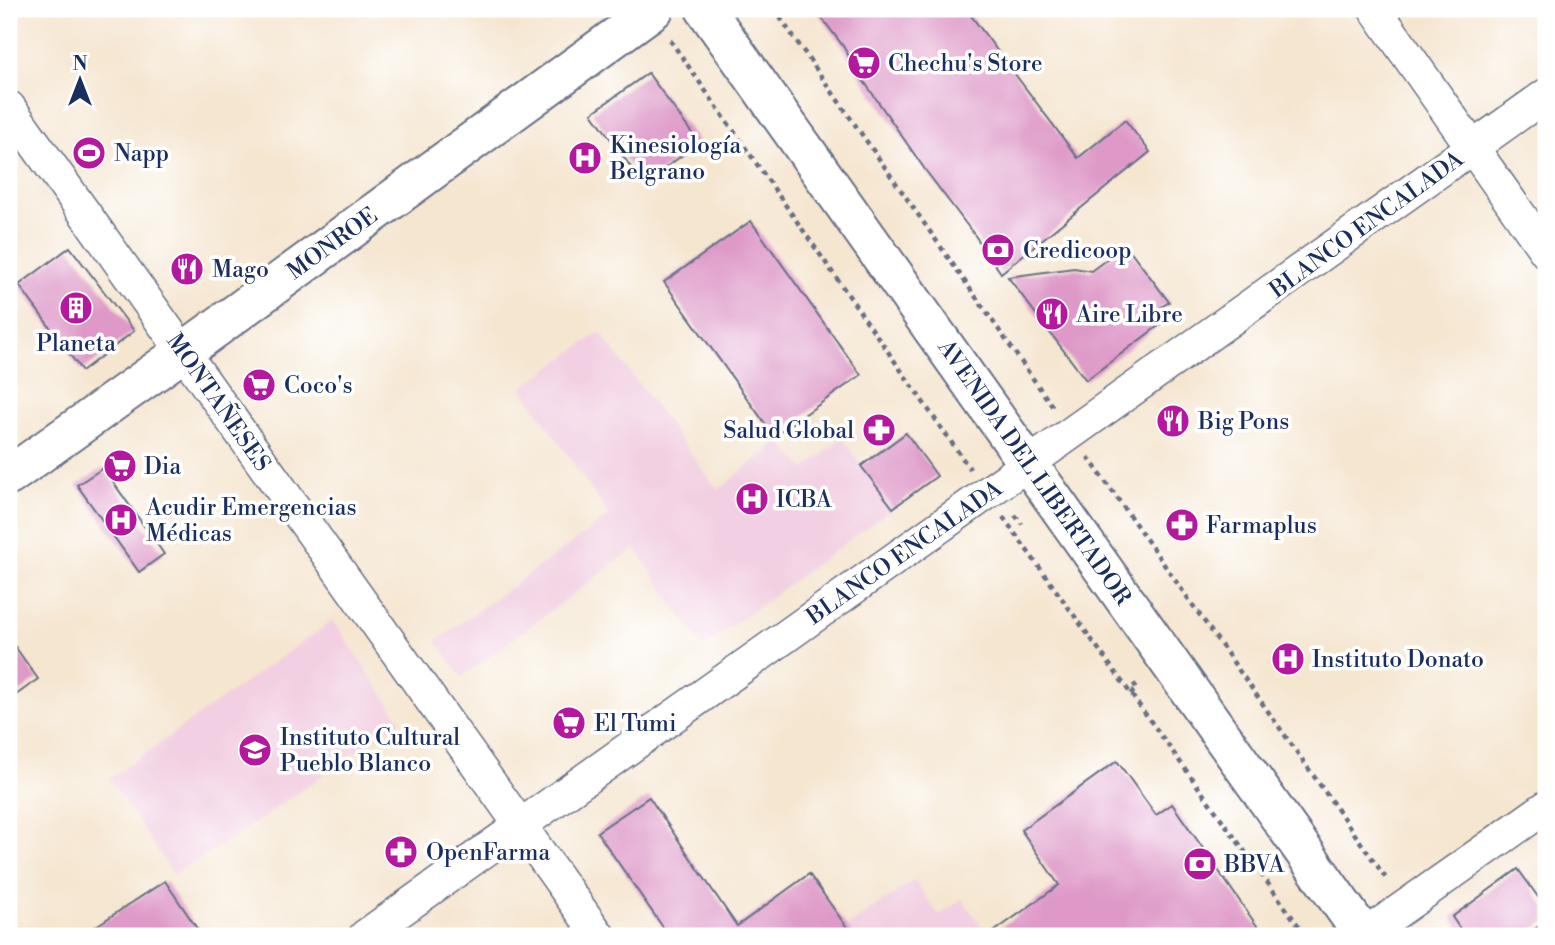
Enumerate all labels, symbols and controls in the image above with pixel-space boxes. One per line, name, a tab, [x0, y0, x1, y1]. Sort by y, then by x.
supermarket icon: Chechu's Store	[845, 44, 883, 82]
north arrow	[46, 46, 116, 116]
place label: Chechu's Store	[888, 50, 1043, 78]
text: N	[72, 52, 88, 76]
place label: Kinesiología Belgrano	[609, 132, 742, 186]
sports icon: Napp	[70, 134, 108, 172]
hospital icon: Kinesiología Belgrano	[566, 139, 604, 177]
place label: Napp	[114, 140, 169, 168]
street label: BLANCO ENCALADA	[1264, 144, 1470, 305]
street label: MONROE	[282, 202, 383, 286]
bank icon: Credicoop	[979, 231, 1017, 269]
place label: Credicoop	[1023, 237, 1132, 265]
restaurant icon: Mago	[168, 250, 206, 288]
place label: Mago	[212, 256, 269, 284]
building icon: Planeta	[57, 289, 95, 327]
restaurant icon: Aire Libre	[1033, 295, 1071, 333]
place label: Aire Libre	[1075, 301, 1183, 329]
street label: MONTAÑESES	[160, 327, 278, 477]
place label: Planeta	[36, 330, 116, 358]
street label: AVENIDA DEL LIBERTADOR	[931, 334, 1137, 611]
supermarket icon: Coco's	[240, 366, 278, 404]
place label: Coco's	[284, 372, 353, 400]
restaurant icon: Big Pons	[1154, 402, 1192, 440]
place label: Big Pons	[1197, 408, 1289, 436]
pharmacy icon: Salud Global	[860, 411, 898, 449]
place label: Salud Global	[723, 417, 854, 445]
supermarket icon: Dia	[101, 447, 139, 485]
place label: Dia	[144, 453, 181, 481]
street label: BLANCO ENCALADA	[801, 474, 1009, 631]
hospital icon: ICBA	[733, 480, 771, 518]
place label: ICBA	[776, 486, 833, 514]
place label: Acudir Emergencias Médicas	[145, 494, 356, 548]
hospital icon: Acudir Emergencias Médicas	[102, 501, 140, 539]
pharmacy icon: Farmaplus	[1163, 506, 1201, 544]
place label: Farmaplus	[1206, 512, 1317, 540]
hospital icon: Instituto Donato	[1269, 640, 1307, 678]
place label: Instituto Donato	[1312, 646, 1484, 674]
supermarket icon: El Tumi	[550, 704, 588, 742]
place label: El Tumi	[594, 710, 677, 738]
place label: Instituto Cultural Pueblo Blanco	[280, 724, 460, 778]
school or university icon: Instituto Cultural Pueblo Blanco	[236, 731, 274, 769]
pharmacy icon: OpenFarma	[382, 833, 420, 871]
place label: OpenFarma	[426, 839, 550, 867]
bank icon: BBVA	[1181, 845, 1219, 883]
place label: BBVA	[1223, 851, 1286, 879]

